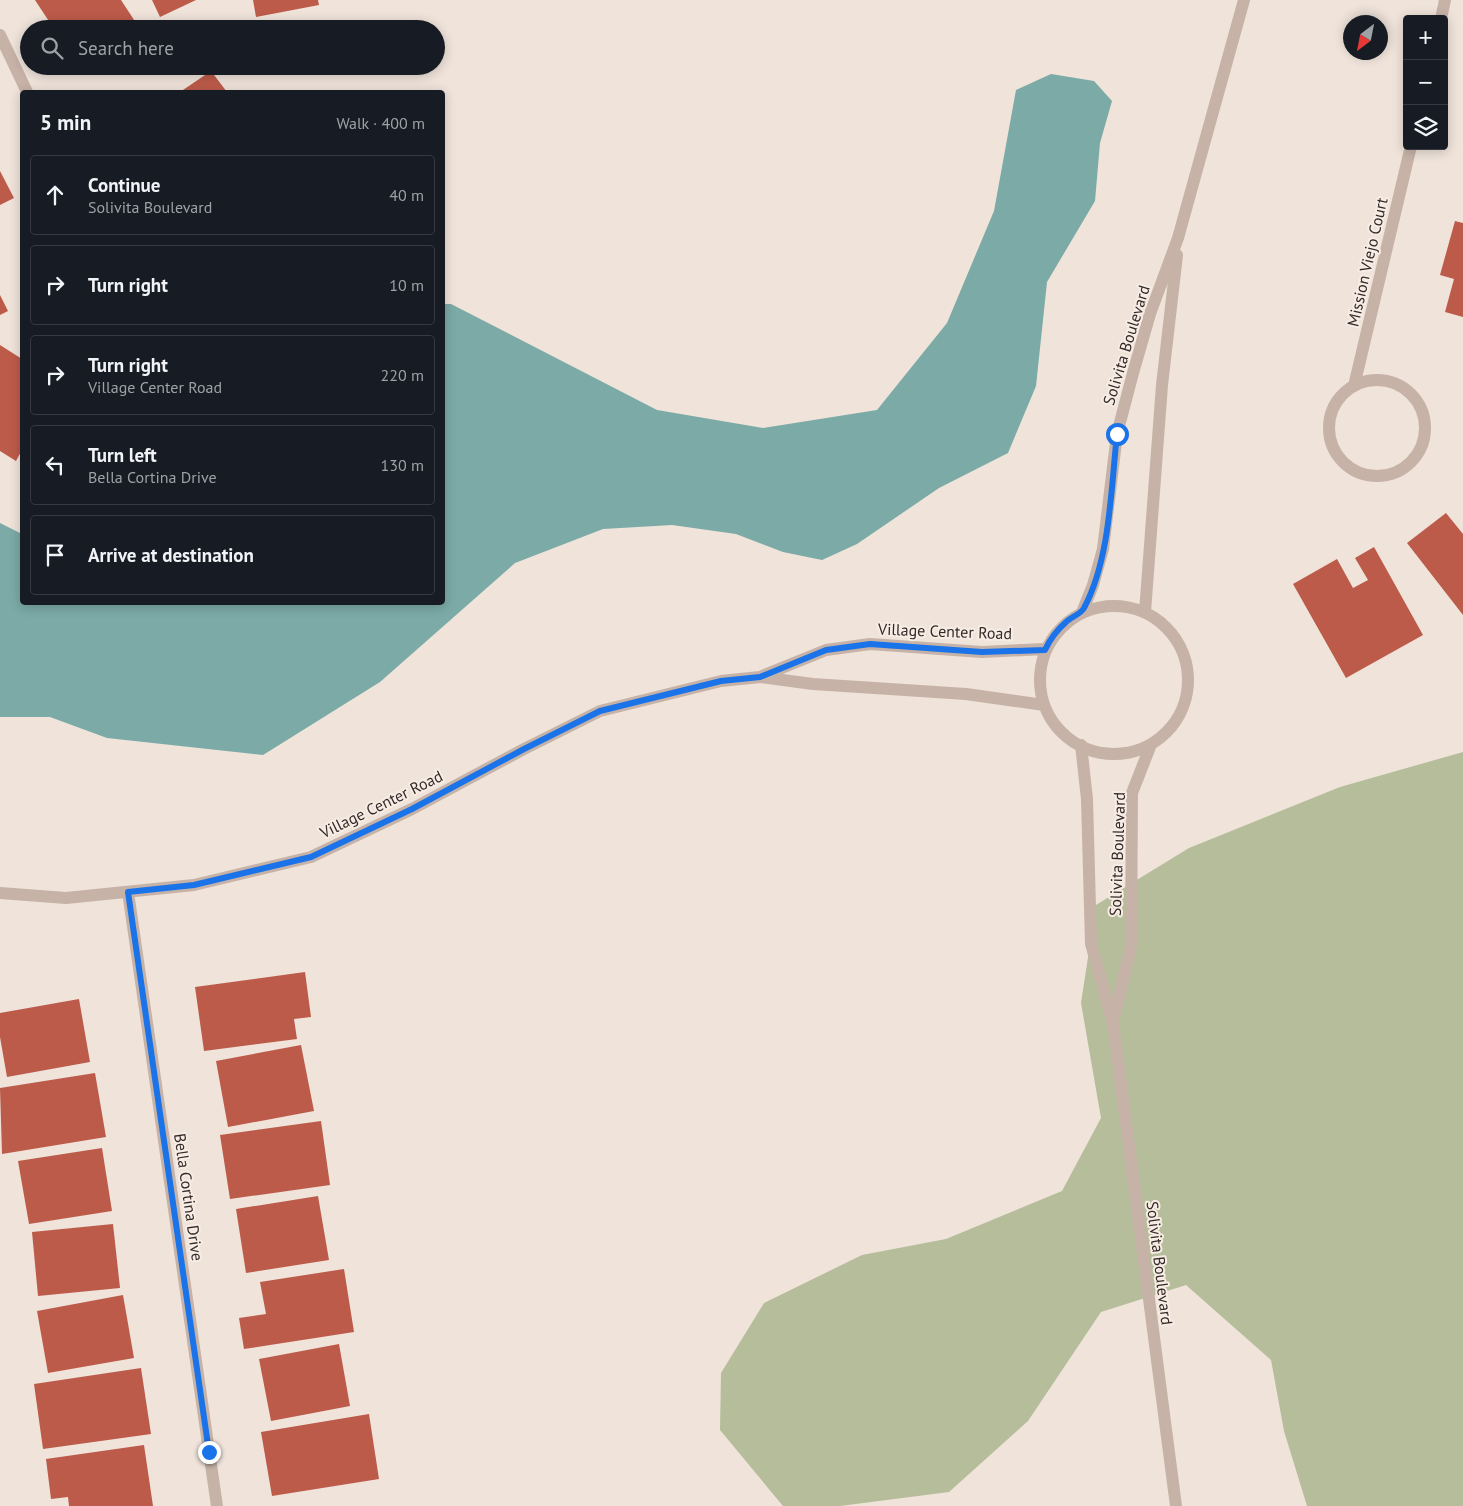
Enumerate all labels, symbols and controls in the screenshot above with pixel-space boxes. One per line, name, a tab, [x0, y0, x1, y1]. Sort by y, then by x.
north arrow	[1343, 15, 1388, 60]
map controls	[1403, 15, 1448, 150]
button: +	[1403, 15, 1448, 60]
search box	[20, 20, 445, 75]
icon: search	[38, 34, 66, 62]
text: Search here	[78, 36, 174, 60]
button: −	[1403, 60, 1448, 105]
button: layers	[1403, 105, 1448, 150]
text: 5 min	[40, 109, 91, 136]
text: Walk · 400 m	[336, 113, 425, 133]
text: Continue	[88, 173, 160, 197]
icon: ahead	[41, 181, 69, 209]
text: 40 m	[389, 185, 424, 205]
street label: Mission Viejo Court	[1342, 195, 1392, 328]
text: Solivita Boulevard	[88, 197, 212, 217]
icon: right	[41, 271, 69, 299]
text: Turn right	[88, 273, 168, 297]
text: 10 m	[389, 275, 424, 295]
street label: Solivita Boulevard	[1098, 283, 1154, 407]
text: Turn right	[88, 353, 168, 377]
icon: right	[41, 361, 69, 389]
text: 220 m	[381, 365, 424, 385]
text: Village Center Road	[88, 377, 222, 397]
route start	[1106, 423, 1129, 446]
text: Turn left	[88, 443, 157, 467]
icon: left	[41, 451, 69, 479]
text: 130 m	[381, 455, 424, 475]
text: Bella Cortina Drive	[88, 467, 217, 487]
icon: arrive	[41, 541, 69, 569]
text: Arrive at destination	[88, 543, 254, 567]
street label: Village Center Road	[877, 619, 1012, 643]
street label: Village Center Road	[315, 766, 446, 843]
street label: Solivita Boulevard	[1105, 792, 1129, 916]
street label: Bella Cortina Drive	[170, 1132, 208, 1262]
street label: Solivita Boulevard	[1142, 1200, 1178, 1326]
route end	[198, 1441, 221, 1464]

